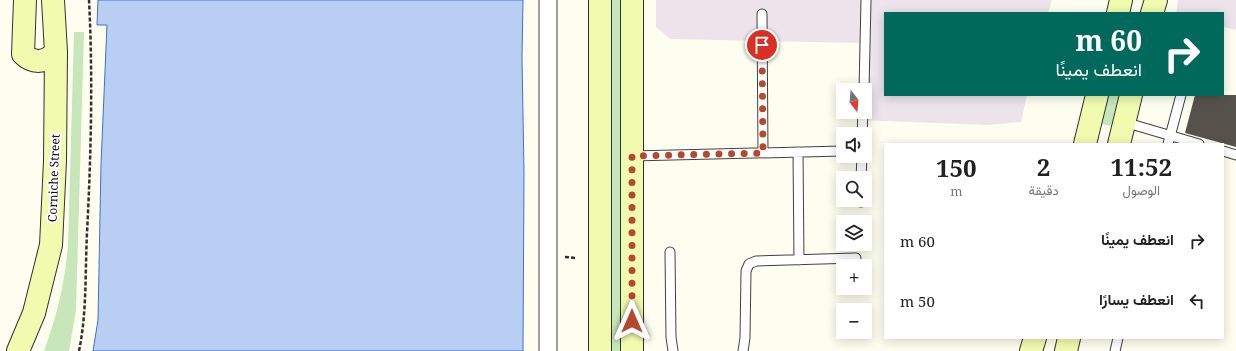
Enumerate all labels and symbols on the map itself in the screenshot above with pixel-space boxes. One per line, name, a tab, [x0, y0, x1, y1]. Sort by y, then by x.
pin	[745, 28, 779, 62]
north arrow	[836, 83, 872, 119]
street label: Corniche Street	[43, 134, 64, 222]
position arrow	[611, 300, 653, 342]

